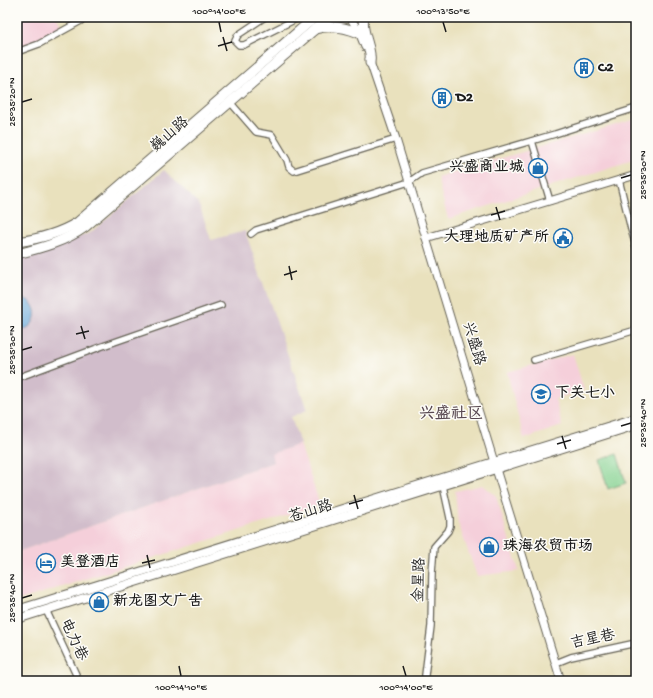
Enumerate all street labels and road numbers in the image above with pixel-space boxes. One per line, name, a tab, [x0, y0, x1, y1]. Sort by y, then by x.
street label: 巍山路	[147, 113, 193, 157]
street label: 兴盛路	[458, 320, 488, 368]
street label: 苍山路	[287, 497, 335, 527]
street label: 金星路	[410, 557, 430, 603]
street label: 电力巷	[55, 616, 91, 664]
street label: 吉星巷	[569, 627, 617, 653]

